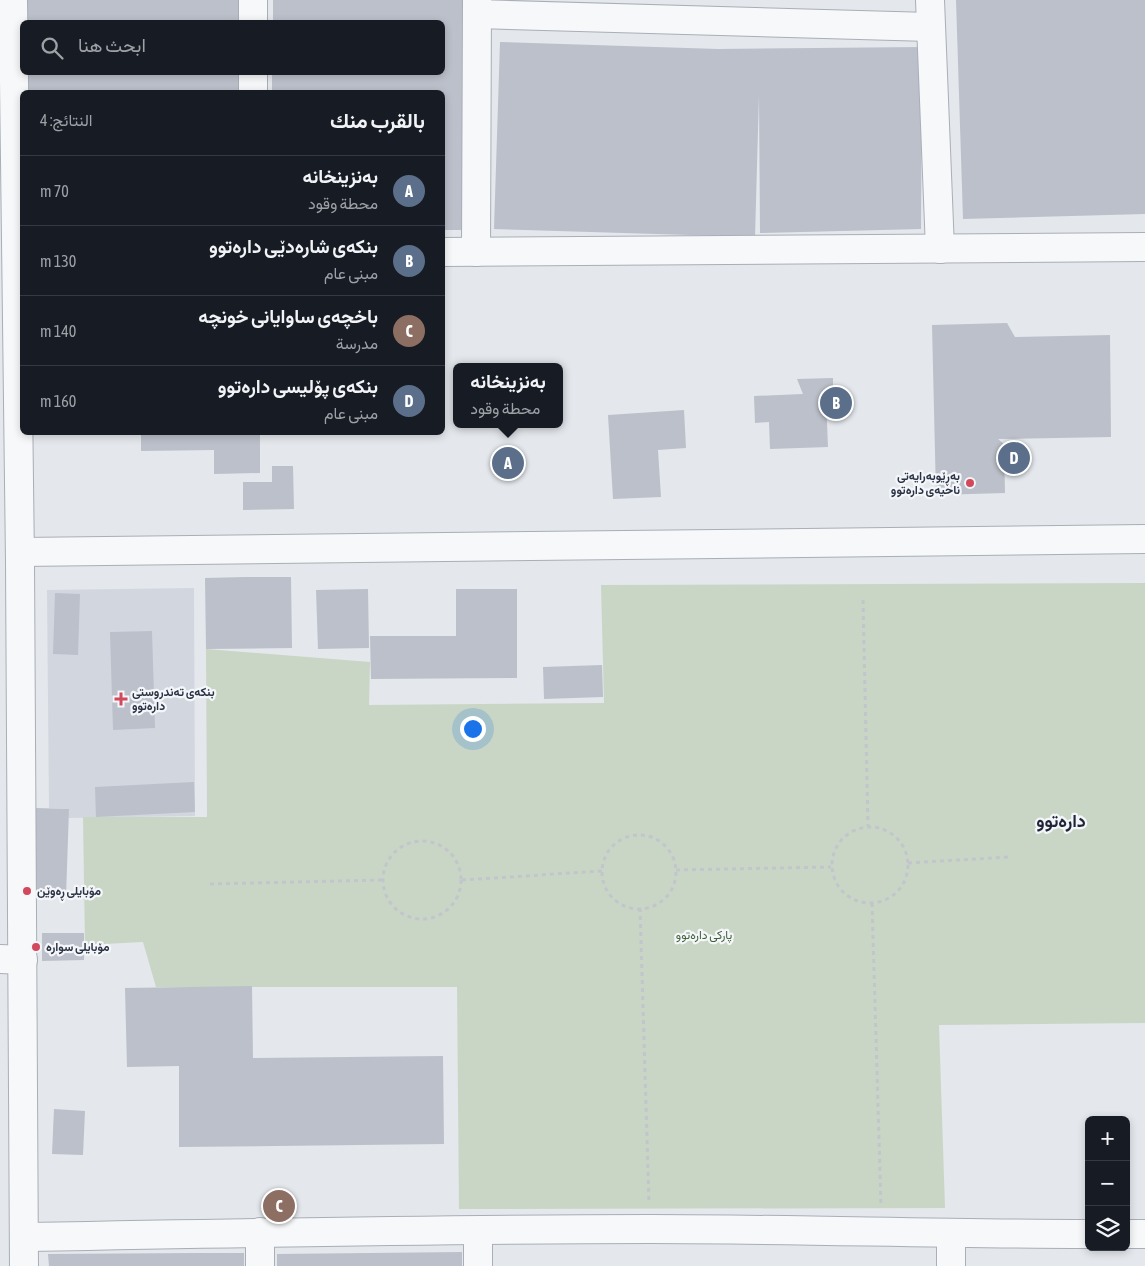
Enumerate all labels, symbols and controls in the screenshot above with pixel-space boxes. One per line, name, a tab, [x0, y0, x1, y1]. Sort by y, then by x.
search box	[20, 20, 445, 75]
icon: search	[38, 34, 66, 62]
text: ابحث هنا	[78, 34, 146, 56]
text: بالقرب منك	[330, 108, 425, 132]
text: النتائج: 4	[40, 111, 93, 129]
text: بەنزینخانە	[303, 165, 378, 187]
text: 70 m	[40, 182, 69, 200]
text: A	[405, 182, 413, 200]
text: محطة وقود	[308, 194, 378, 212]
text: بنکەی شارەدێی دارەتوو	[209, 235, 378, 257]
text: 130 m	[40, 252, 76, 270]
text: B	[405, 252, 413, 270]
text: مبنى عام	[324, 264, 378, 282]
text: باخچەی ساوایانی خونچە	[198, 305, 378, 327]
text: 140 m	[40, 322, 76, 340]
text: C	[405, 322, 413, 340]
text: مدرسة	[336, 334, 378, 352]
popup	[453, 363, 563, 428]
text: بەنزینخانە	[470, 370, 546, 392]
text: بنکەی پۆلیسی دارەتوو	[218, 375, 378, 397]
pin: B	[820, 384, 852, 422]
text: 160 m	[40, 392, 76, 410]
text: D	[405, 392, 413, 410]
text: محطة وقود	[470, 399, 540, 417]
text: مبنى عام	[324, 404, 378, 422]
pin: D	[998, 439, 1030, 477]
pin: A	[492, 444, 524, 482]
place label: بەڕێوبەرایەتی ناحیەی دارەتوو	[891, 469, 960, 498]
marker: بەڕێوبەرایەتی ناحیەی دارەتوو	[964, 477, 976, 489]
place label: بنکەی تەندروستی دارەتوو	[132, 685, 215, 714]
marker: بنکەی تەندروستی دارەتوو	[114, 692, 128, 706]
your location	[460, 716, 486, 742]
district label: دارەتوو	[1036, 810, 1086, 832]
place label: مۆبایلی ڕەوێن	[37, 884, 101, 901]
marker: مۆبایلی ڕەوێن	[21, 885, 33, 897]
park label: پارکی دارەتوو	[676, 928, 732, 943]
place label: مۆبایلی سوارە	[46, 940, 110, 955]
marker: مۆبایلی سوارە	[30, 941, 42, 953]
map controls	[1085, 1116, 1130, 1251]
button: +	[1085, 1116, 1130, 1161]
button: −	[1085, 1161, 1130, 1206]
pin: C	[263, 1187, 295, 1225]
button: layers	[1085, 1206, 1130, 1251]

